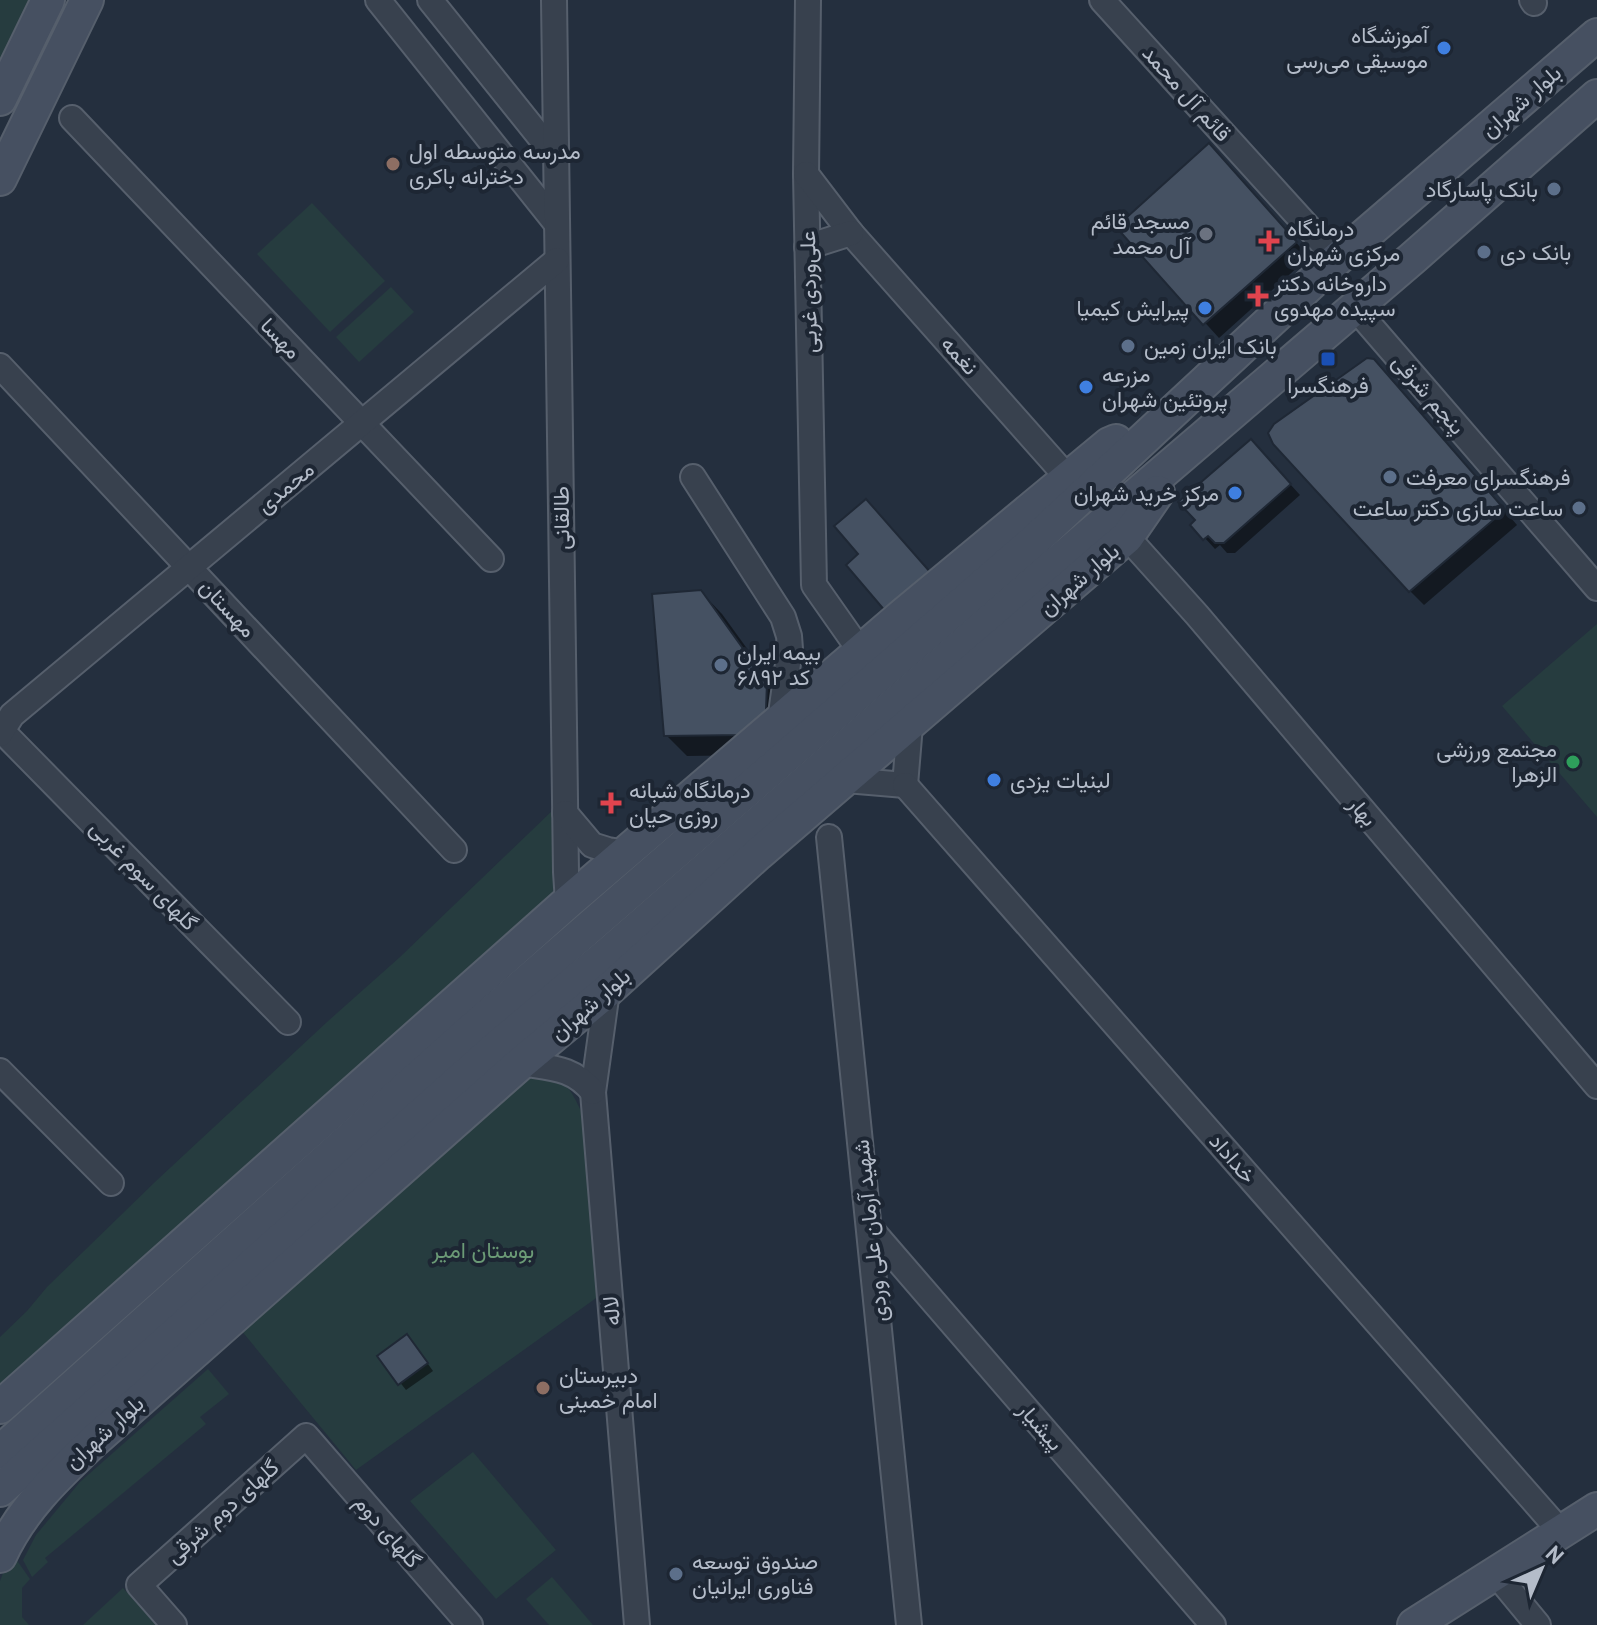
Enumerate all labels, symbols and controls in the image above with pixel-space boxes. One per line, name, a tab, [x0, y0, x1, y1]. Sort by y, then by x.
place label: آموزشگاه موسیقی می‌رسی	[1286, 21, 1430, 74]
street label: قائم آل محمد	[1136, 39, 1238, 148]
marker: آموزشگاه موسیقی می‌رسی	[1435, 39, 1453, 57]
street label: بلوار شهران	[1475, 59, 1567, 143]
place label: مدرسه متوسطه اول دخترانه باکری	[409, 137, 581, 190]
marker: مدرسه متوسطه اول دخترانه باکری	[384, 155, 402, 173]
place label: بانک پاسارگاد	[1426, 175, 1538, 204]
marker: بانک پاسارگاد	[1545, 180, 1563, 198]
place label: مسجد قائم آل محمد	[1091, 207, 1192, 260]
place label: درمانگاه مرکزی شهران	[1287, 214, 1400, 267]
marker: مسجد قائم آل محمد	[1197, 225, 1215, 243]
marker: درمانگاه مرکزی شهران	[1258, 230, 1280, 252]
street label: علی‌وردی غربی	[793, 231, 823, 353]
place label: بانک دی	[1500, 238, 1571, 266]
marker: بانک دی	[1475, 243, 1493, 261]
place label: داروخانه دکتر سپیده مهدوی	[1273, 269, 1396, 323]
marker: داروخانه دکتر سپیده مهدوی	[1249, 287, 1267, 305]
place label: پیرایش کیمیا	[1077, 294, 1189, 323]
marker: پیرایش کیمیا	[1196, 299, 1214, 317]
street label: مهسا	[255, 311, 307, 365]
street label: نغمه	[935, 330, 985, 380]
place label: بانک ایران زمین	[1144, 332, 1277, 360]
marker: بانک ایران زمین	[1119, 337, 1137, 355]
street label: پنجم شرقی	[1386, 348, 1472, 441]
marker: فرهنگسرا	[1319, 350, 1337, 368]
place label: مزرعه پروتئین شهران	[1102, 360, 1228, 414]
place label: فرهنگسرا	[1287, 371, 1369, 399]
marker: مزرعه پروتئین شهران	[1077, 378, 1095, 396]
street label: محمدی	[251, 455, 319, 519]
place label: فرهنگسرای معرفت	[1406, 463, 1571, 491]
marker: فرهنگسرای معرفت	[1381, 468, 1399, 486]
place label: مرکز خرید شهران	[1074, 479, 1219, 507]
marker: مرکز خرید شهران	[1226, 484, 1244, 502]
street label: طالقانی	[546, 486, 576, 550]
place label: ساعت سازی دکتر ساعت	[1353, 494, 1563, 522]
marker: ساعت سازی دکتر ساعت	[1570, 499, 1588, 517]
street label: بلوار شهران	[1033, 537, 1125, 621]
street label: مهستان	[194, 573, 262, 643]
place label: بیمه ایران کد ۶۸۹۲	[737, 638, 821, 691]
marker: بیمه ایران کد ۶۸۹۲	[712, 656, 730, 674]
place label: مجتمع ورزشی الزهرا	[1436, 735, 1557, 788]
marker: مجتمع ورزشی الزهرا	[1564, 753, 1582, 771]
place label: لبنیات یزدی	[1010, 766, 1111, 794]
marker: لبنیات یزدی	[985, 771, 1003, 789]
place label: درمانگاه شبانه روزی حیان	[629, 776, 751, 829]
street label: بهار	[1342, 789, 1384, 832]
marker: درمانگاه شبانه روزی حیان	[600, 792, 622, 814]
street label: گلهای سوم غربی	[83, 814, 204, 937]
street label: بلوار شهران	[544, 962, 636, 1046]
street label: خداداد	[1204, 1127, 1262, 1189]
street label: شهید آرمان علی وردی	[846, 1138, 894, 1324]
park label: بوستان امیر	[431, 1236, 534, 1264]
street label: لاله	[596, 1295, 626, 1327]
place label: دبیرستان امام خمینی	[559, 1361, 658, 1415]
marker: دبیرستان امام خمینی	[534, 1379, 552, 1397]
street label: بلوار شهران	[59, 1389, 149, 1475]
street label: پیشیار	[1011, 1395, 1070, 1457]
street label: گلهای دوم شرقی	[160, 1453, 285, 1570]
street label: گلهای دوم	[348, 1489, 428, 1574]
north arrow	[1501, 1529, 1581, 1609]
text: N	[1540, 1540, 1570, 1570]
place label: صندوق توسعه فناوری ایرانیان	[692, 1547, 818, 1600]
marker: صندوق توسعه فناوری ایرانیان	[667, 1565, 685, 1583]

